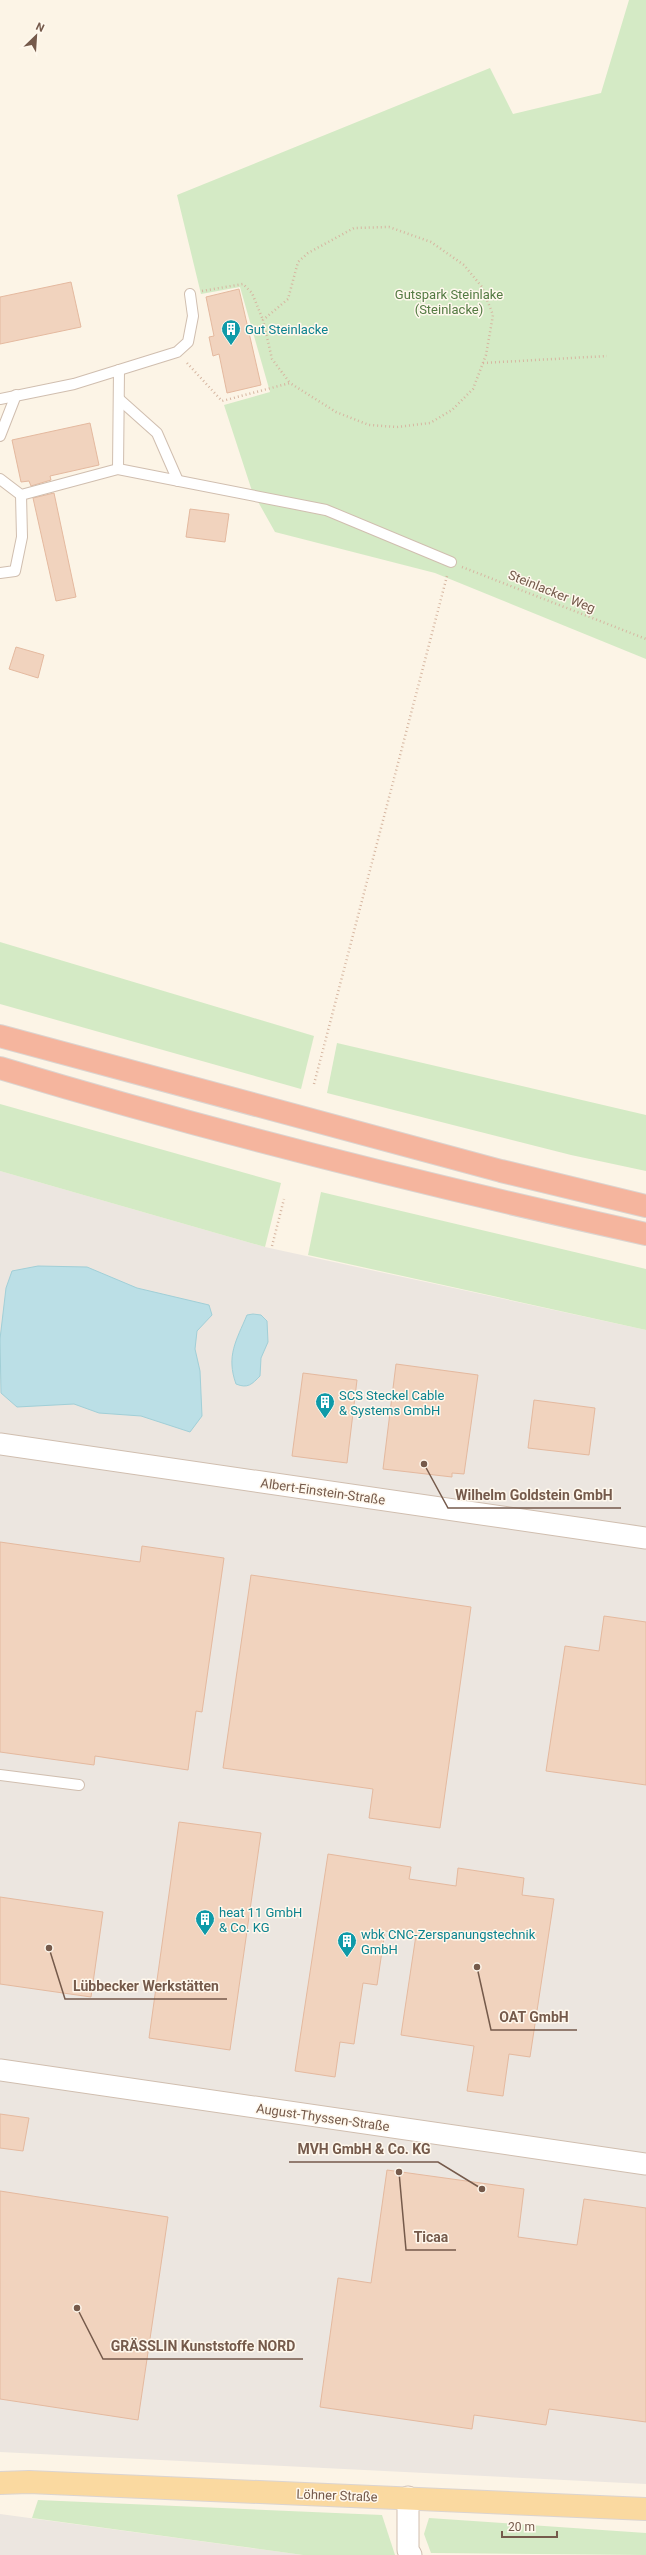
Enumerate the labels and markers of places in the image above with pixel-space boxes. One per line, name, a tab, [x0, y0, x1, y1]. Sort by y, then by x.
building icon: Gut Steinlacke	[220, 318, 242, 346]
place label: Gut Steinlacke	[245, 322, 328, 337]
place label: SCS Steckel Cable & Systems GmbH	[339, 1388, 445, 1418]
building icon: SCS Steckel Cable & Systems GmbH	[314, 1391, 336, 1419]
callout: Wilhelm Goldstein GmbH	[448, 1482, 621, 1508]
place label: heat 11 GmbH & Co. KG	[219, 1905, 302, 1935]
building icon: heat 11 GmbH & Co. KG	[194, 1908, 216, 1936]
place label: wbk CNC-Zerspanungstechnik GmbH	[361, 1927, 536, 1957]
building icon: wbk CNC-Zerspanungstechnik GmbH	[336, 1930, 358, 1958]
callout: Lübbecker Werkstätten	[65, 1973, 227, 1999]
callout: OAT GmbH	[491, 2004, 577, 2030]
callout: MVH GmbH & Co. KG	[289, 2136, 438, 2162]
callout: Ticaa	[406, 2224, 456, 2250]
callout: GRÄSSLIN Kunststoffe NORD	[103, 2333, 303, 2359]

